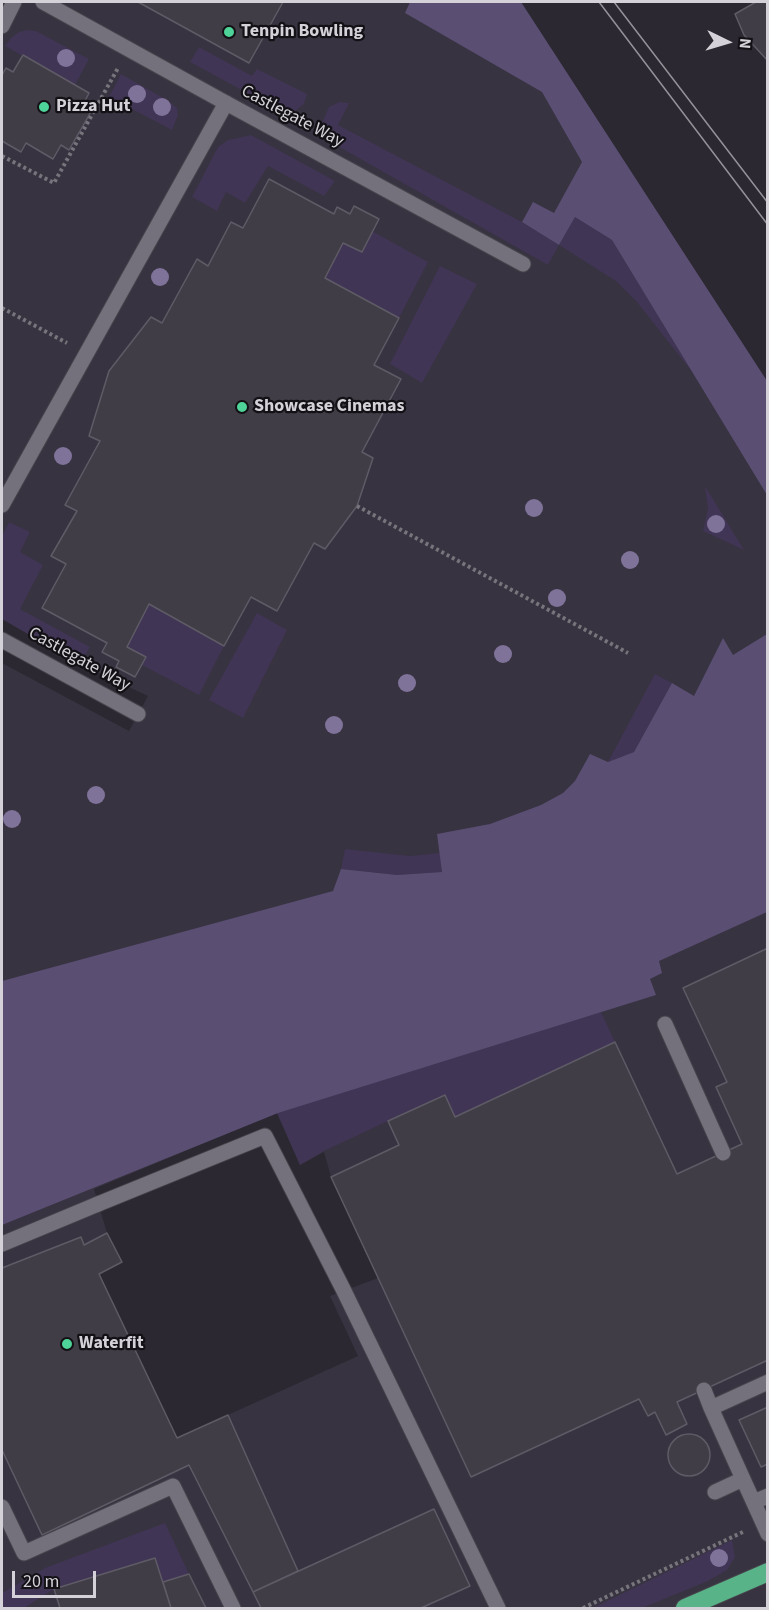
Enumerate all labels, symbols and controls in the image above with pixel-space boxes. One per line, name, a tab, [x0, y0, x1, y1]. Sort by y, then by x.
north arrow	[697, 12, 757, 72]
place label: Tenpin Bowling	[241, 21, 363, 43]
marker: Tenpin Bowling	[222, 25, 236, 39]
text: N	[734, 37, 756, 50]
street label: Castlegate Way	[237, 81, 347, 153]
place label: Pizza Hut	[56, 96, 130, 118]
marker: Pizza Hut	[37, 100, 51, 114]
place label: Showcase Cinemas	[254, 396, 405, 418]
marker: Showcase Cinemas	[235, 400, 249, 414]
street label: Castlegate Way	[24, 623, 134, 697]
place label: Waterfit	[79, 1333, 144, 1355]
marker: Waterfit	[60, 1337, 74, 1351]
scale bar	[15, 1559, 99, 1597]
text: 20 m	[23, 1569, 59, 1594]

